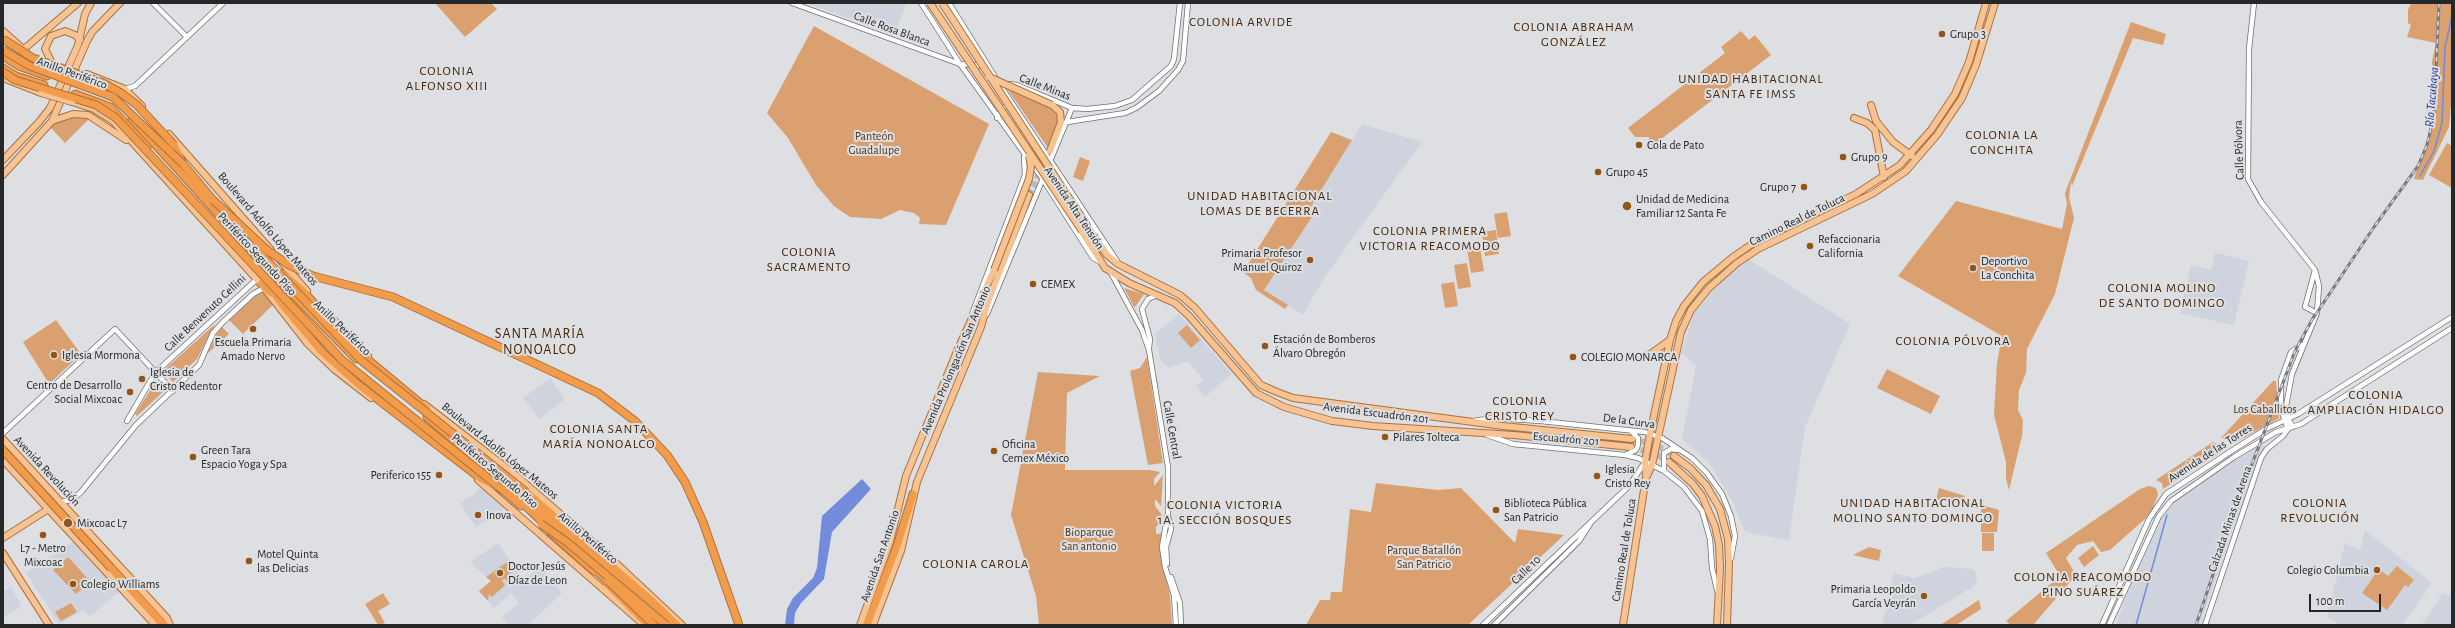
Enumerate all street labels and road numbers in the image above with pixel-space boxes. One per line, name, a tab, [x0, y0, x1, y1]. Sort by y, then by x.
street label: Calle Rosa Blanca	[852, 8, 932, 50]
street label: Anillo Periférico	[35, 54, 109, 92]
street label: Calle Minas	[1017, 71, 1073, 103]
street label: Calle Pólvora	[2231, 120, 2247, 180]
street label: Avenida Alta Tensión	[1041, 164, 1107, 252]
street label: Boulevard Adolfo López Mateos	[215, 169, 321, 289]
street label: Camino Real de Toluca	[1747, 191, 1847, 249]
street label: Periférico Segundo Piso	[215, 209, 299, 299]
street label: Calle Benvenuto Cellini	[161, 271, 249, 355]
street label: Avenida Prolongación San Antonio	[918, 284, 994, 436]
street label: Anillo Periférico	[310, 297, 374, 359]
street label: Boulevard Adolfo López Mateos	[439, 399, 561, 503]
street label: Avenida Escuadrón 201	[1322, 399, 1430, 427]
street label: Calle Central	[1160, 400, 1184, 460]
street label: De la Curva	[1602, 410, 1656, 432]
street label: Avenida de las Torres	[2165, 420, 2255, 486]
street label: Escuadrón 201	[1532, 429, 1600, 449]
street label: Periférico Segundo Piso	[449, 431, 541, 511]
street label: Avenida Revolución	[11, 433, 83, 509]
street label: Calzada Minas de Arena	[2205, 464, 2255, 574]
street label: Camino Real de Toluca	[1609, 497, 1639, 603]
street label: Avenida San Antonio	[857, 508, 903, 604]
street label: Anillo Periférico	[555, 509, 621, 567]
street label: Calle 10	[1508, 552, 1544, 588]

